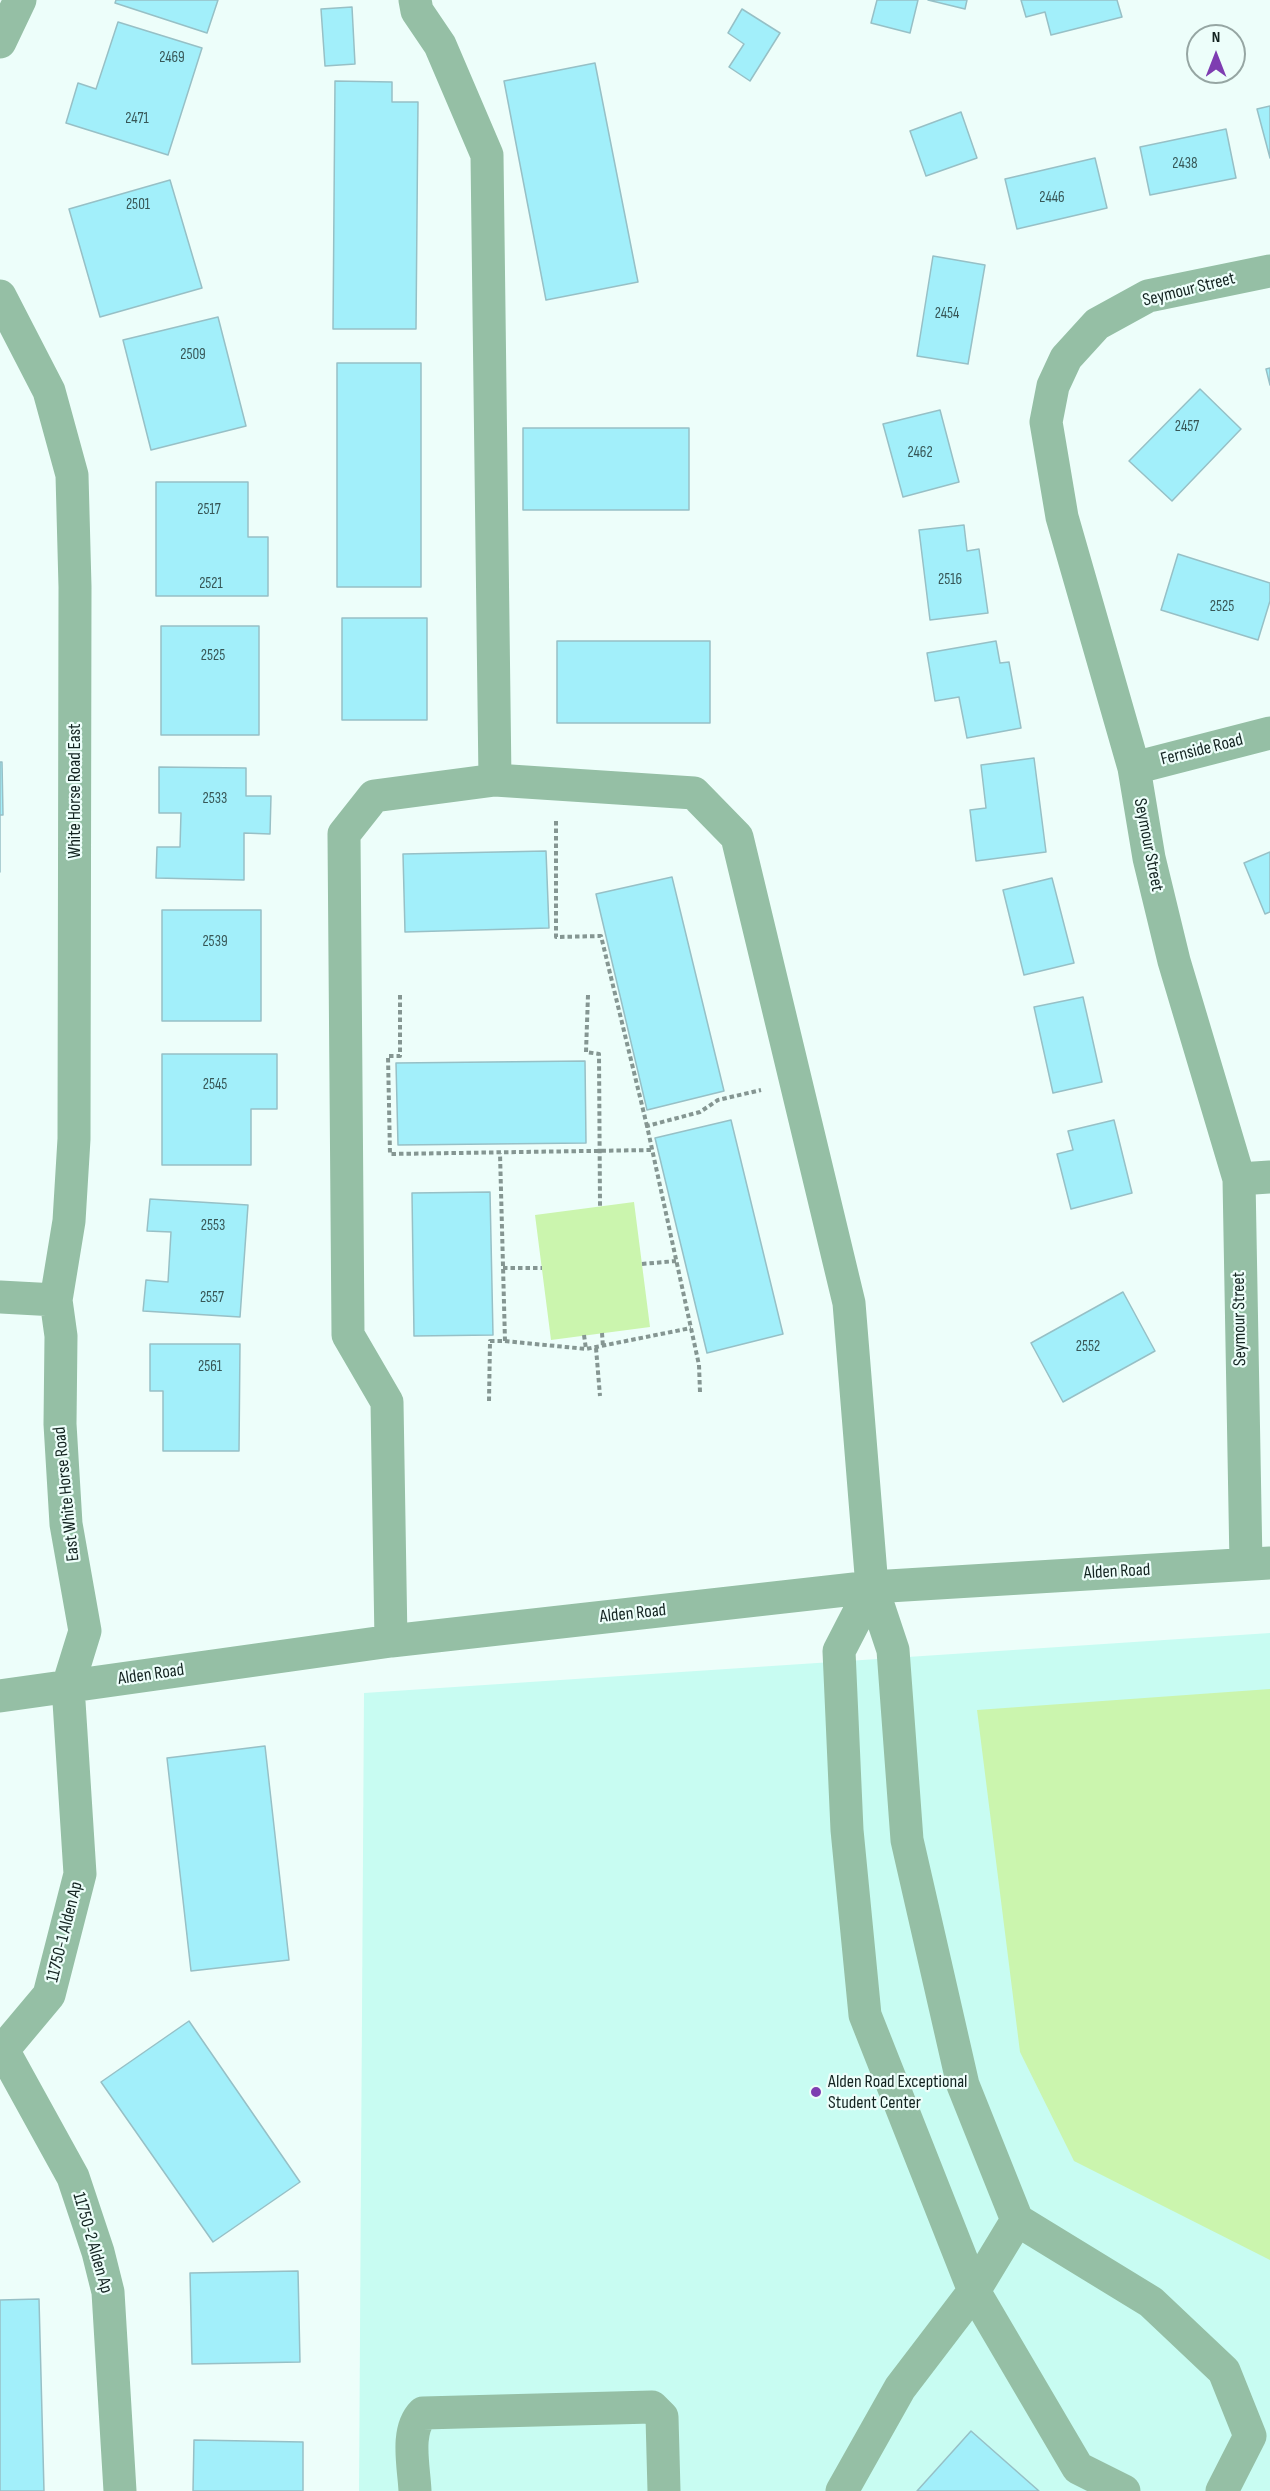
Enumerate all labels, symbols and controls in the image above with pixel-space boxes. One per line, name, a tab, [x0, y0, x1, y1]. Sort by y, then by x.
north arrow	[1186, 24, 1246, 84]
text: N	[1212, 28, 1220, 47]
house number: 2469	[159, 49, 185, 67]
house number: 2471	[125, 110, 149, 128]
house number: 2438	[1172, 155, 1198, 173]
house number: 2446	[1039, 189, 1065, 207]
house number: 2501	[126, 196, 150, 214]
street label: Seymour Street	[1141, 268, 1237, 312]
house number: 2454	[935, 305, 959, 323]
house number: 2509	[180, 346, 206, 364]
house number: 2457	[1175, 418, 1199, 436]
house number: 2462	[907, 444, 933, 462]
house number: 2517	[197, 501, 221, 519]
house number: 2516	[938, 571, 962, 589]
house number: 2521	[199, 575, 223, 593]
house number: 2525	[1210, 598, 1234, 616]
house number: 2525	[201, 647, 225, 665]
street label: White Horse Road East	[64, 723, 86, 859]
street label: Fernside Road	[1159, 729, 1245, 771]
house number: 2533	[203, 790, 227, 808]
street label: Seymour Street	[1128, 797, 1168, 893]
house number: 2539	[202, 933, 228, 951]
house number: 2545	[203, 1076, 227, 1094]
house number: 2553	[201, 1217, 225, 1235]
street label: Seymour Street	[1228, 1272, 1252, 1366]
house number: 2557	[200, 1289, 224, 1307]
house number: 2552	[1076, 1338, 1100, 1356]
house number: 2561	[198, 1358, 222, 1376]
street label: East White Horse Road	[49, 1426, 85, 1562]
street label: Alden Road	[1083, 1559, 1151, 1585]
street label: Alden Road	[599, 1600, 667, 1628]
street label: Alden Road	[117, 1660, 185, 1690]
street label: 11750-1 Alden Ap	[42, 1879, 88, 1985]
place label: Alden Road Exceptional Student Center	[828, 2071, 967, 2114]
marker: Alden Road Exceptional Student Center	[809, 2085, 823, 2099]
street label: 11750-2 Alden Ap	[67, 2190, 117, 2296]

